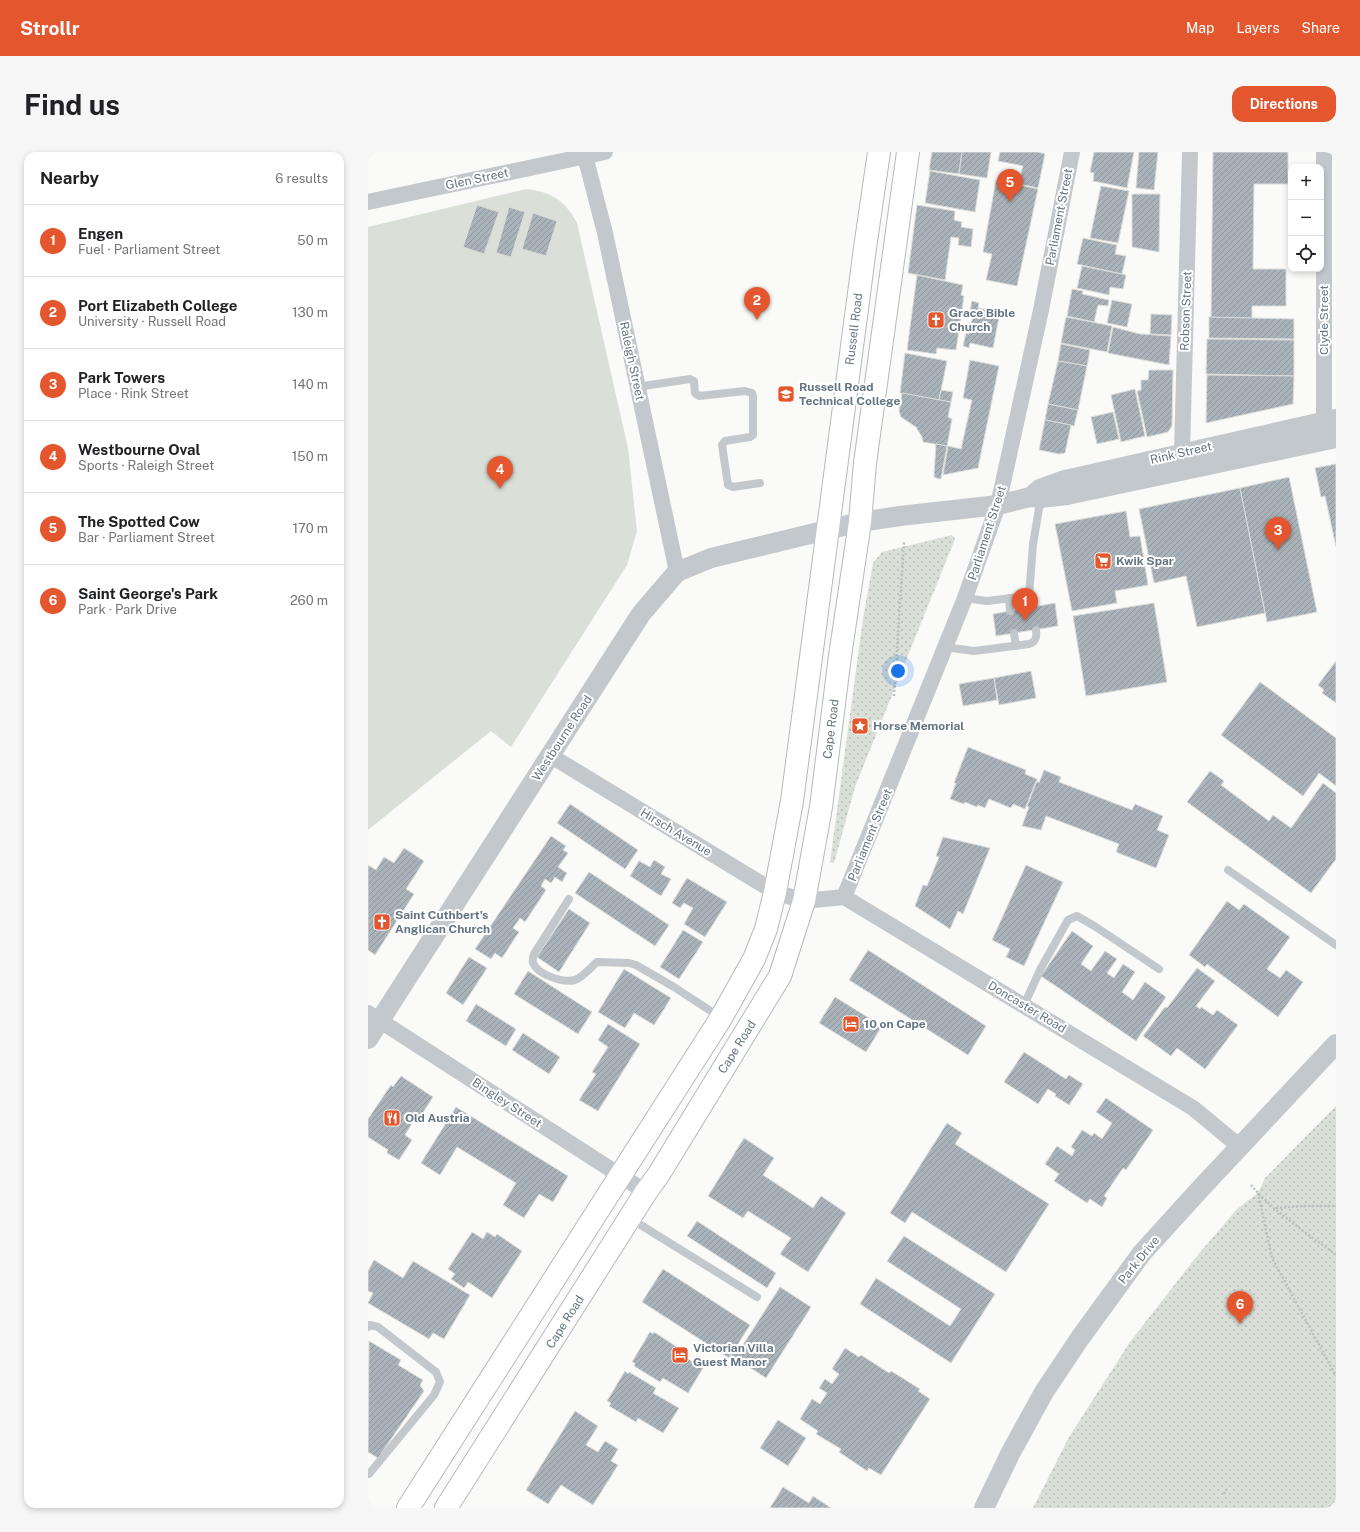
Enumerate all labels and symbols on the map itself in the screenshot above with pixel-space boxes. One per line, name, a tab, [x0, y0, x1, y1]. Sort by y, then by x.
street label: Glen Street	[444, 165, 510, 192]
street label: Parliament Street	[1043, 167, 1075, 267]
pin: 5	[997, 169, 1023, 202]
street label: Robson Street	[1178, 271, 1194, 351]
street label: Clyde Street	[1317, 285, 1331, 355]
pin: 2	[744, 287, 770, 320]
street label: Russell Road	[843, 292, 865, 366]
place label: Grace Bible Church	[949, 306, 1015, 334]
church icon: Grace Bible Church	[926, 310, 946, 330]
street label: Raleigh Street	[617, 320, 647, 402]
place label: Russell Road Technical College	[799, 380, 900, 408]
school or university icon: Russell Road Technical College	[776, 384, 796, 404]
street label: Rink Street	[1149, 439, 1213, 467]
pin: 4	[487, 456, 513, 489]
street label: Parliament Street	[965, 484, 1009, 582]
pin: 3	[1265, 517, 1291, 550]
supermarket icon: Kwik Spar	[1093, 551, 1113, 571]
place label: Kwik Spar	[1116, 554, 1174, 568]
pin: 1	[1012, 588, 1038, 621]
your location	[888, 661, 908, 681]
street label: Westbourne Road	[529, 693, 595, 783]
street label: Cape Road	[820, 698, 842, 760]
place icon: Horse Memorial	[850, 716, 870, 736]
place label: Horse Memorial	[873, 719, 964, 733]
street label: Parliament Street	[845, 786, 895, 883]
street label: Hirsch Avenue	[638, 805, 714, 859]
place label: Saint Cuthbert's Anglican Church	[395, 908, 490, 936]
church icon: Saint Cuthbert's Anglican Church	[372, 912, 392, 932]
street label: Doncaster Road	[986, 978, 1068, 1036]
hotel icon: 10 on Cape	[841, 1014, 861, 1034]
place label: 10 on Cape	[864, 1017, 926, 1031]
street label: Cape Road	[715, 1018, 759, 1076]
street label: Bingley Street	[470, 1075, 545, 1131]
restaurant icon: Old Austria	[382, 1108, 402, 1128]
place label: Old Austria	[405, 1111, 470, 1125]
street label: Park Drive	[1116, 1233, 1163, 1287]
pin: 6	[1227, 1291, 1253, 1324]
street label: Cape Road	[543, 1293, 587, 1351]
place label: Victorian Villa Guest Manor	[693, 1341, 774, 1369]
hotel icon: Victorian Villa Guest Manor	[670, 1345, 690, 1365]

